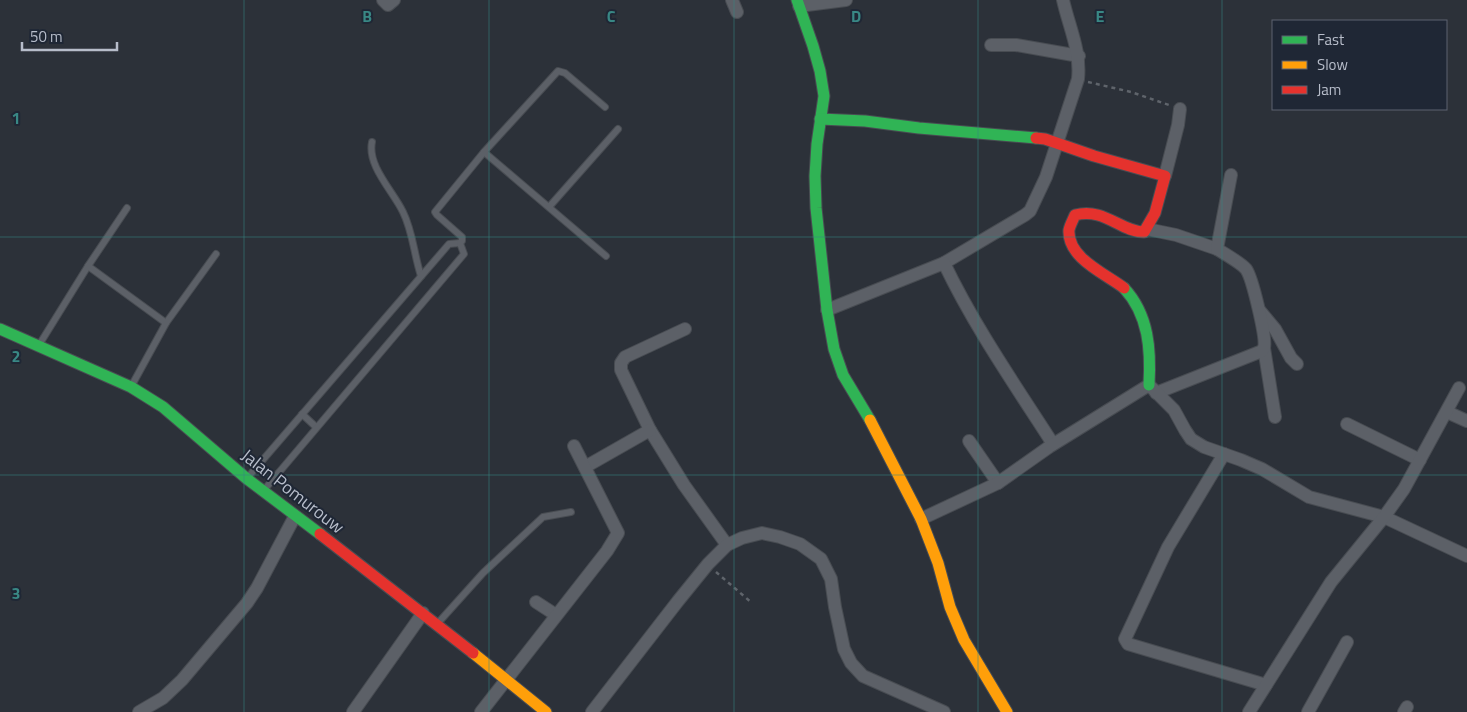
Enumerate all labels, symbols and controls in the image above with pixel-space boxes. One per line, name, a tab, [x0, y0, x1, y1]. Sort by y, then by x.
text: B	[362, 4, 372, 28]
text: C	[607, 4, 616, 28]
text: D	[851, 4, 861, 28]
text: E	[1096, 4, 1105, 28]
scale bar	[22, 20, 118, 52]
legend	[1272, 20, 1447, 110]
text: 50 m	[30, 25, 63, 48]
text: Fast	[1317, 28, 1345, 51]
text: Slow	[1317, 53, 1348, 76]
text: Jam	[1317, 78, 1341, 101]
text: 1	[12, 106, 20, 130]
text: 2	[12, 344, 20, 368]
street label: Jalan Pomurouw	[236, 442, 351, 540]
text: 3	[12, 581, 20, 605]

